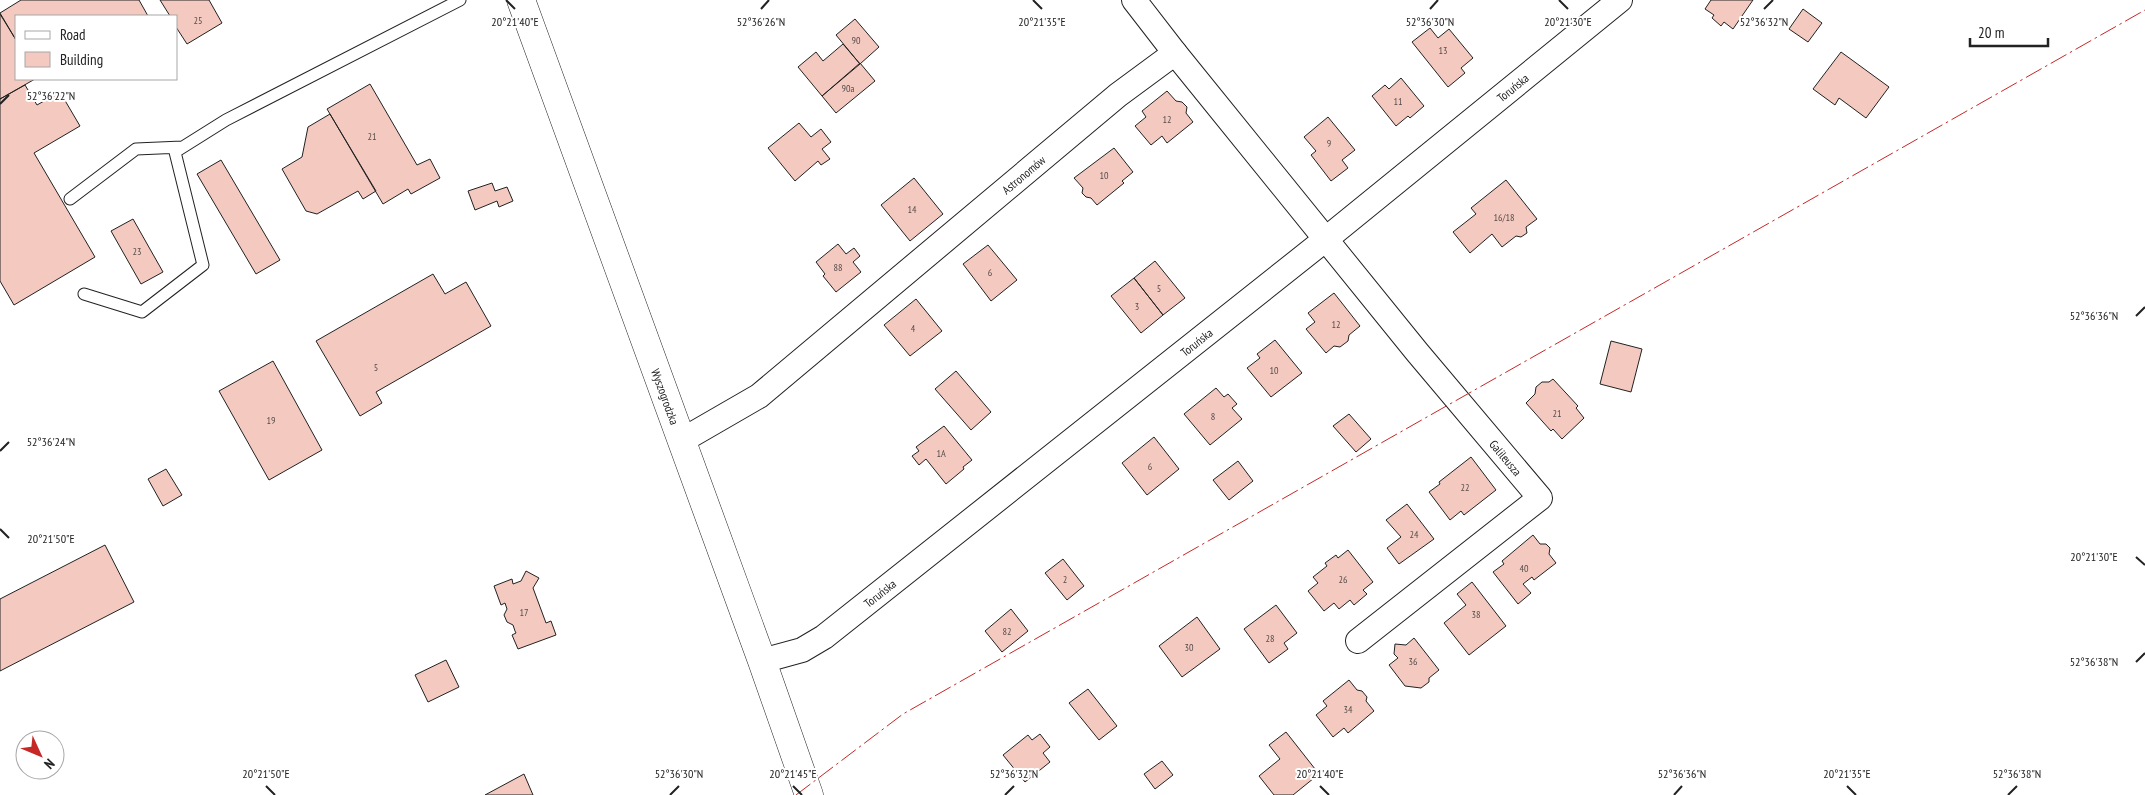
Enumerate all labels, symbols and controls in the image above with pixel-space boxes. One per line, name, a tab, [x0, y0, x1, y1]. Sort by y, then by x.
house number: 25	[194, 14, 203, 27]
text: 20°21'40"E	[491, 14, 539, 29]
text: 52°36'26"N	[737, 14, 785, 29]
text: 20°21'35"E	[1018, 14, 1066, 29]
text: 52°36'30"N	[1406, 14, 1454, 29]
text: 20°21'30"E	[1544, 14, 1592, 29]
text: 52°36'32"N	[1740, 14, 1788, 29]
legend	[15, 15, 178, 80]
scale bar	[1970, 15, 2048, 47]
text: 20 m	[1978, 23, 2004, 42]
text: Road	[60, 25, 86, 44]
house number: 90	[852, 34, 861, 47]
house number: 13	[1439, 44, 1448, 57]
text: Building	[60, 50, 103, 69]
street label: Toruńska	[1494, 70, 1532, 105]
house number: 90a	[842, 82, 855, 95]
text: 52°36'22"N	[27, 88, 75, 103]
house number: 11	[1394, 95, 1403, 108]
house number: 12	[1163, 113, 1172, 126]
house number: 21	[368, 130, 377, 143]
house number: 9	[1327, 137, 1331, 150]
street label: Astronomów	[999, 151, 1049, 197]
house number: 10	[1100, 169, 1109, 182]
house number: 14	[908, 203, 917, 216]
house number: 16/18	[1494, 211, 1514, 224]
house number: 23	[133, 245, 142, 258]
house number: 88	[834, 261, 843, 274]
house number: 6	[988, 266, 993, 279]
house number: 5	[1157, 282, 1161, 295]
house number: 3	[1135, 300, 1139, 313]
text: 52°36'36"N	[2070, 308, 2118, 323]
house number: 12	[1332, 318, 1341, 331]
house number: 4	[911, 322, 916, 335]
street label: Toruńska	[1177, 325, 1215, 359]
house number: 5	[374, 361, 378, 374]
house number: 10	[1270, 364, 1279, 377]
street label: Wyszogrodzka	[648, 366, 683, 427]
house number: 21	[1553, 407, 1562, 420]
house number: 8	[1211, 410, 1215, 423]
house number: 19	[267, 414, 276, 427]
text: 52°36'24"N	[27, 434, 75, 449]
street label: Galileusza	[1487, 437, 1525, 479]
house number: 1A	[936, 447, 946, 460]
house number: 6	[1148, 460, 1153, 473]
house number: 22	[1461, 481, 1470, 494]
house number: 24	[1410, 528, 1419, 541]
text: 20°21'50"E	[27, 531, 75, 546]
text: 20°21'30"E	[2070, 549, 2118, 564]
house number: 40	[1520, 562, 1529, 575]
house number: 2	[1063, 573, 1067, 586]
house number: 26	[1339, 573, 1348, 586]
street label: Toruńska	[861, 576, 899, 610]
house number: 17	[520, 606, 529, 619]
house number: 38	[1472, 608, 1481, 621]
house number: 82	[1003, 625, 1012, 638]
house number: 28	[1266, 632, 1275, 645]
house number: 30	[1185, 641, 1194, 654]
text: 52°36'38"N	[2070, 654, 2118, 669]
house number: 36	[1409, 655, 1418, 668]
house number: 34	[1344, 703, 1353, 716]
north arrow	[15, 730, 65, 780]
text: N	[40, 755, 58, 773]
text: 20°21'50"E	[242, 766, 290, 781]
text: 52°36'30"N	[655, 766, 703, 781]
text: 20°21'45"E	[769, 766, 817, 781]
text: 52°36'32"N	[990, 766, 1038, 781]
text: 20°21'40"E	[1296, 766, 1344, 781]
text: 52°36'36"N	[1658, 766, 1706, 781]
text: 20°21'35"E	[1823, 766, 1871, 781]
text: 52°36'38"N	[1993, 766, 2041, 781]

